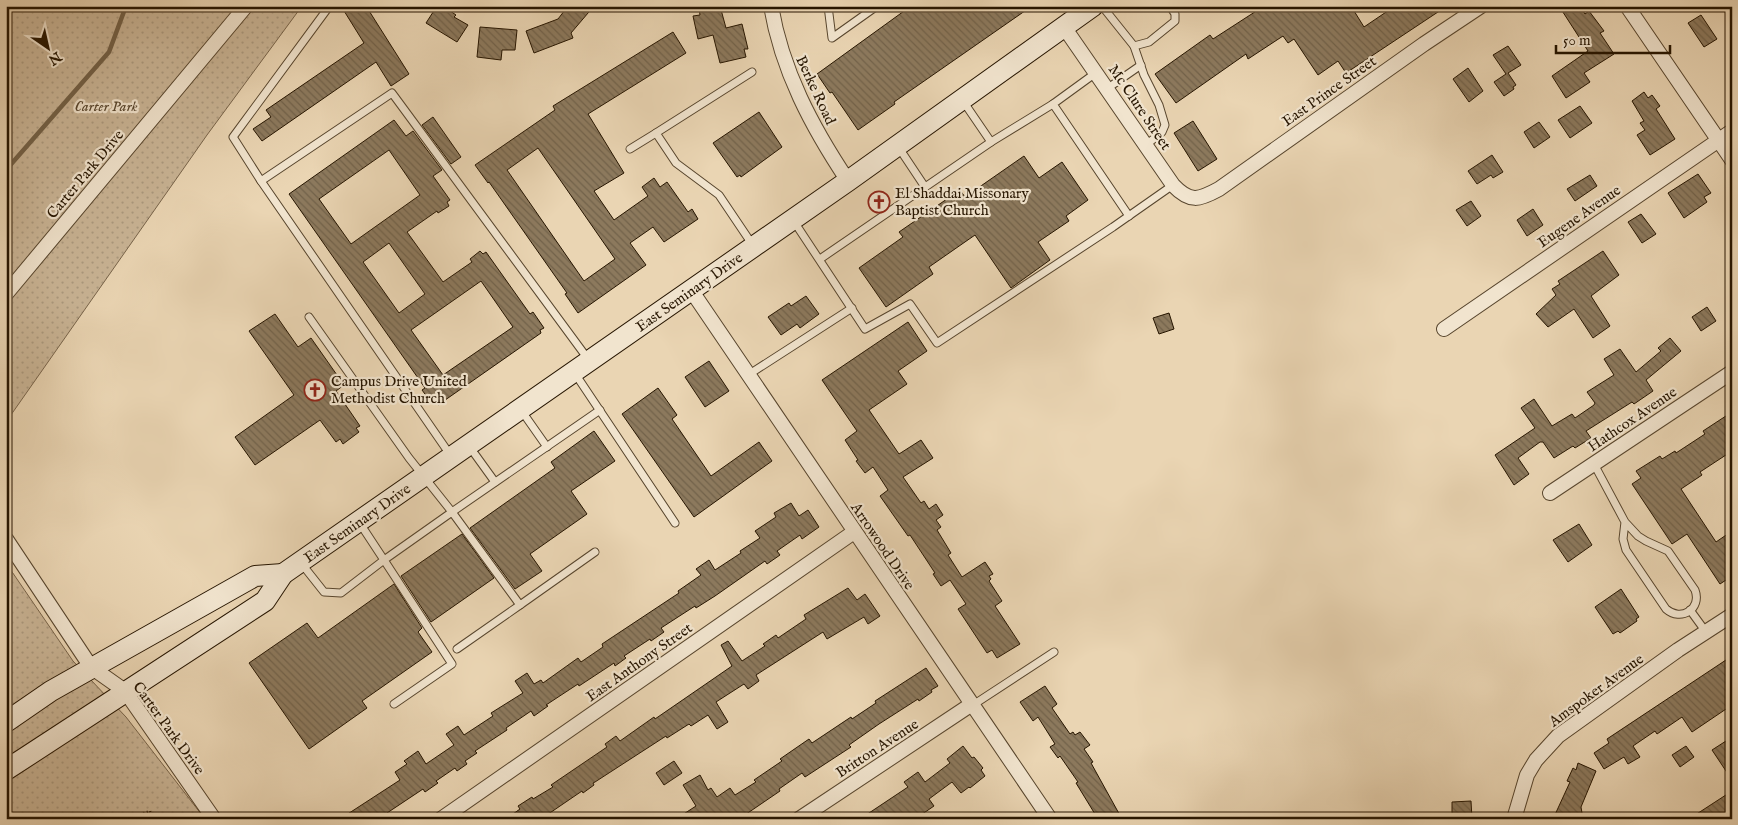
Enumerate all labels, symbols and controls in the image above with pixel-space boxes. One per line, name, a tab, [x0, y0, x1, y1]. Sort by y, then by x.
north arrow	[22, 22, 72, 72]
scale bar	[1556, 22, 1669, 54]
text: 50 m	[1563, 31, 1591, 50]
text: N	[45, 47, 66, 69]
street label: East Prince Street	[1279, 52, 1380, 131]
street label: Berke Road	[791, 53, 840, 129]
street label: Mc Clure Street	[1104, 61, 1175, 154]
park label: Carter Park	[74, 97, 138, 116]
street label: Carter Park Drive	[43, 126, 128, 223]
street label: Eugene Avenue	[1534, 181, 1625, 252]
place label: El Shaddai Missonary Baptist Church	[895, 184, 1029, 220]
church icon: El Shaddai Missonary Baptist Church	[867, 190, 891, 214]
street label: East Seminary Drive	[632, 248, 747, 336]
place label: Campus Drive United Methodist Church	[331, 372, 468, 408]
church icon: Campus Drive United Methodist Church	[303, 378, 327, 402]
street label: Hathcox Avenue	[1584, 383, 1680, 456]
street label: East Seminary Drive	[300, 479, 415, 567]
street label: Arrowood Drive	[846, 498, 919, 594]
street label: East Anthony Street	[582, 619, 696, 706]
street label: Amspoker Avenue	[1544, 650, 1648, 732]
street label: Carter Park Drive	[128, 678, 209, 779]
street label: Britton Avenue	[832, 715, 922, 782]

